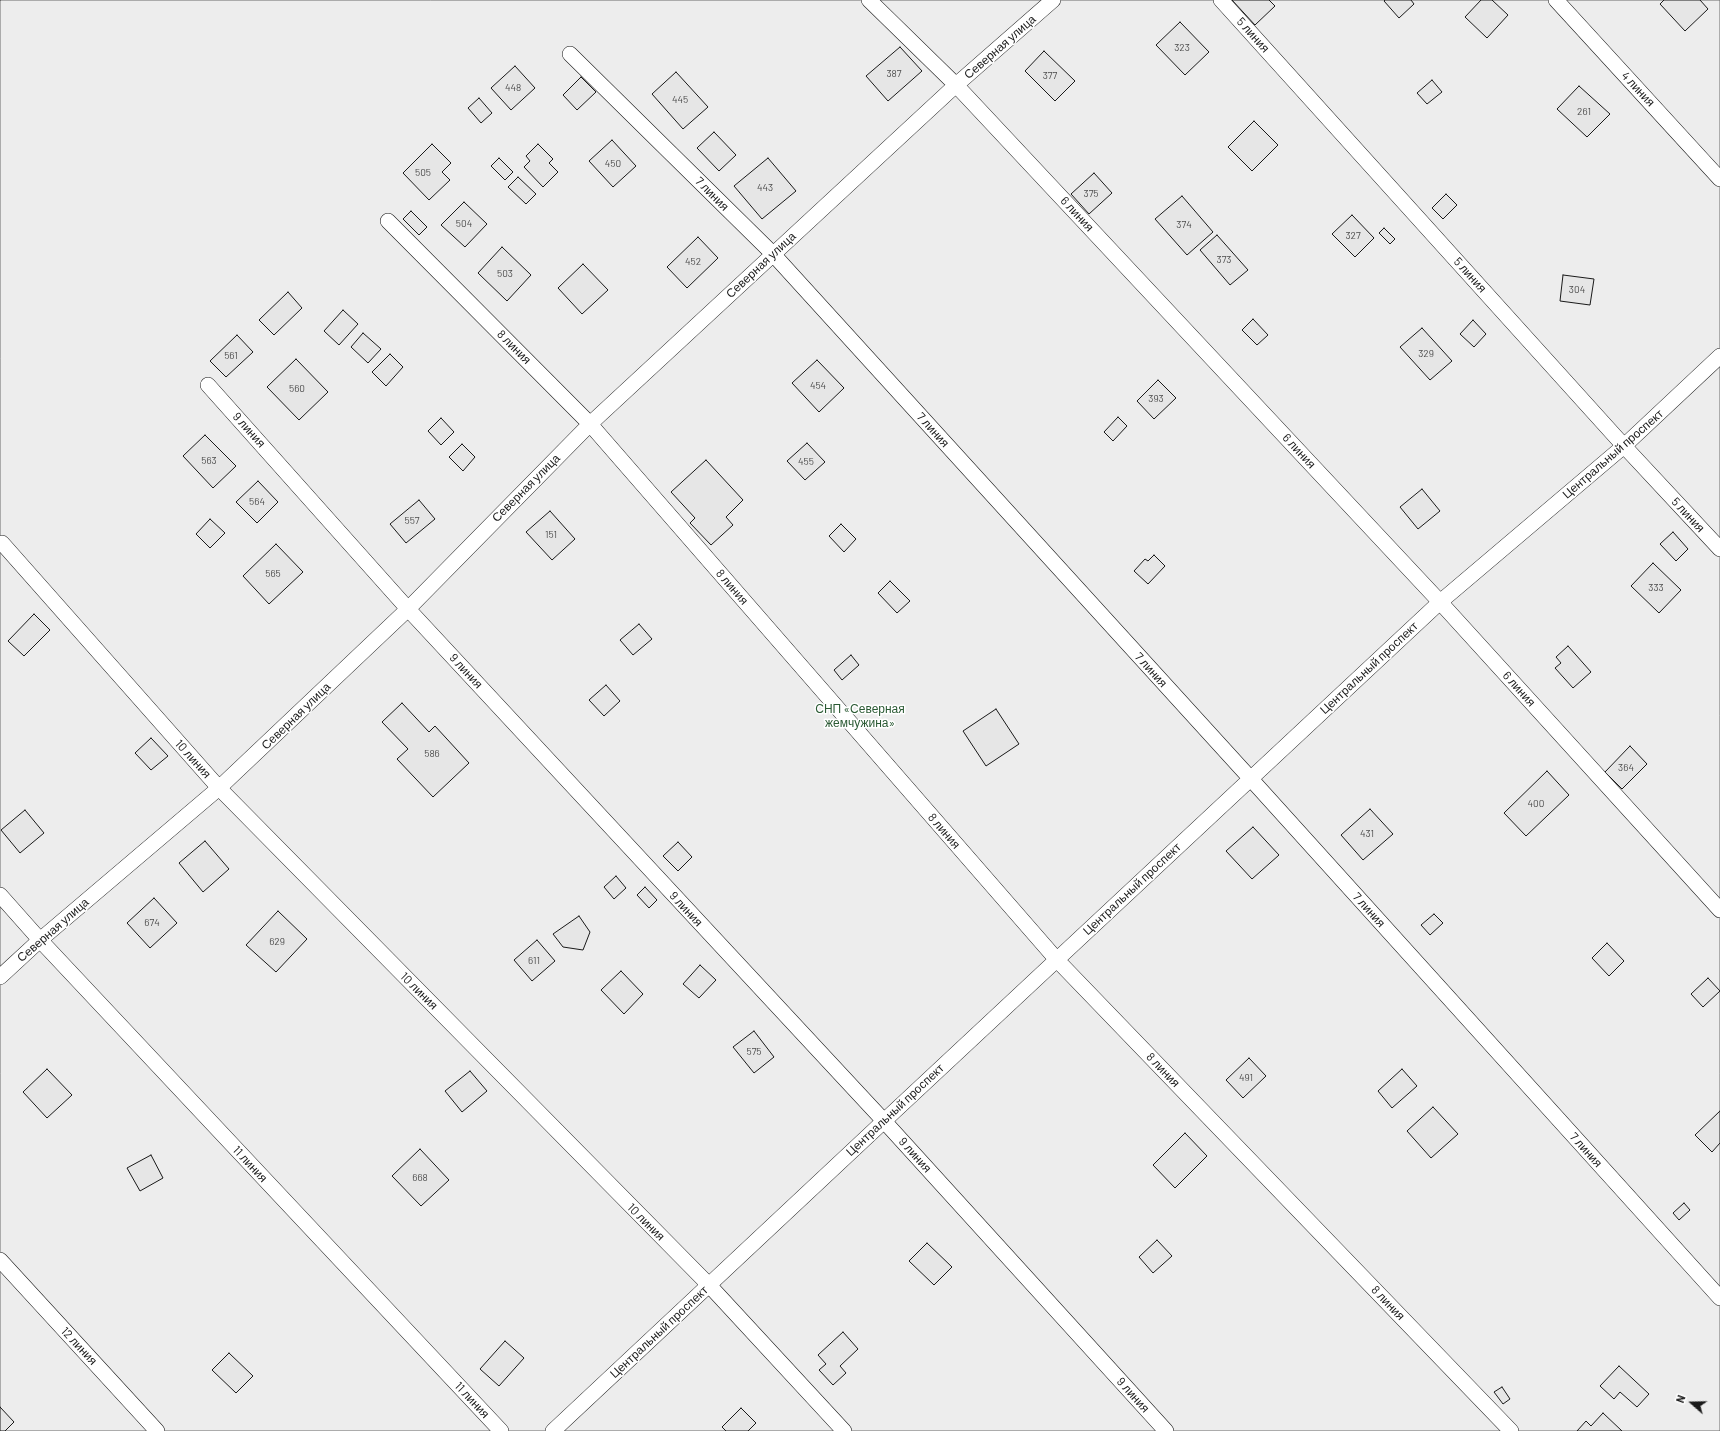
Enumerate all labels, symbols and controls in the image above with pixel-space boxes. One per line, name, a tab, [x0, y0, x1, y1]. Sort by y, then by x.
street label: Северная улица	[961, 12, 1039, 82]
street label: 5 линия	[1234, 15, 1272, 55]
house number: 323	[1174, 42, 1190, 54]
house number: 387	[886, 68, 902, 80]
street label: 4 линия	[1618, 69, 1658, 109]
house number: 377	[1043, 70, 1057, 82]
house number: 448	[505, 82, 521, 94]
house number: 445	[672, 94, 688, 106]
house number: 261	[1577, 106, 1591, 118]
house number: 450	[605, 158, 621, 170]
house number: 505	[415, 167, 431, 179]
street label: 7 линия	[692, 174, 732, 214]
house number: 443	[757, 182, 773, 194]
house number: 375	[1083, 188, 1099, 200]
street label: 6 линия	[1057, 194, 1097, 234]
house number: 504	[456, 218, 472, 230]
house number: 374	[1176, 219, 1192, 231]
street label: Северная улица	[723, 229, 799, 301]
house number: 327	[1345, 230, 1361, 242]
house number: 373	[1216, 254, 1232, 266]
street label: 5 линия	[1451, 255, 1489, 295]
house number: 452	[685, 256, 701, 268]
house number: 503	[497, 268, 513, 280]
house number: 304	[1569, 284, 1585, 296]
street label: 8 линия	[494, 327, 534, 367]
house number: 329	[1418, 348, 1434, 360]
house number: 561	[224, 350, 238, 362]
house number: 454	[810, 380, 826, 392]
house number: 560	[289, 383, 305, 395]
house number: 393	[1148, 393, 1164, 405]
street label: Центральный проспект	[1560, 406, 1666, 502]
street label: 9 линия	[230, 410, 268, 450]
street label: 7 линия	[914, 410, 952, 450]
street label: 6 линия	[1279, 431, 1319, 471]
street label: Северная улица	[489, 451, 563, 525]
house number: 563	[201, 455, 217, 467]
house number: 455	[798, 456, 814, 468]
street label: 5 линия	[1668, 495, 1708, 535]
house number: 564	[249, 496, 265, 508]
house number: 557	[404, 515, 420, 527]
house number: 151	[545, 529, 557, 541]
street label: 8 линия	[713, 566, 751, 608]
house number: 565	[265, 568, 281, 580]
house number: 333	[1648, 582, 1664, 594]
street label: Центральный проспект	[1317, 619, 1421, 717]
street label: 7 линия	[1132, 650, 1170, 690]
street label: 9 линия	[446, 651, 486, 691]
street label: 6 линия	[1500, 669, 1538, 709]
street label: Северная улица	[259, 680, 333, 752]
park label: СНП «Северная жемчужина»	[815, 702, 905, 730]
street label: 10 линия	[172, 737, 214, 781]
house number: 586	[424, 748, 440, 760]
house number: 364	[1618, 762, 1634, 774]
house number: 400	[1528, 798, 1544, 810]
street label: 8 линия	[925, 810, 963, 852]
house number: 431	[1360, 828, 1374, 840]
street label: Центральный проспект	[1080, 840, 1184, 938]
street label: 9 линия	[666, 889, 706, 929]
street label: 7 линия	[1350, 890, 1388, 930]
street label: Северная улица	[14, 895, 92, 965]
house number: 674	[144, 917, 160, 929]
house number: 629	[269, 936, 285, 948]
house number: 611	[528, 955, 540, 967]
street label: 10 линия	[397, 969, 441, 1013]
house number: 575	[746, 1046, 762, 1058]
street label: 8 линия	[1143, 1050, 1183, 1090]
street label: Центральный проспект	[843, 1061, 947, 1159]
house number: 491	[1239, 1072, 1253, 1084]
street label: 7 линия	[1567, 1130, 1605, 1170]
street label: 9 линия	[896, 1135, 934, 1175]
street label: 11 линия	[230, 1143, 270, 1185]
house number: 668	[412, 1172, 428, 1184]
street label: 10 линия	[624, 1200, 668, 1244]
street label: Центральный проспект	[607, 1283, 711, 1381]
street label: 8 линия	[1368, 1283, 1408, 1323]
street label: 12 линия	[58, 1324, 100, 1368]
street label: 9 линия	[1114, 1375, 1152, 1415]
street label: 11 линия	[452, 1379, 492, 1421]
north arrow	[1672, 1383, 1712, 1423]
text: N	[1673, 1393, 1688, 1404]

